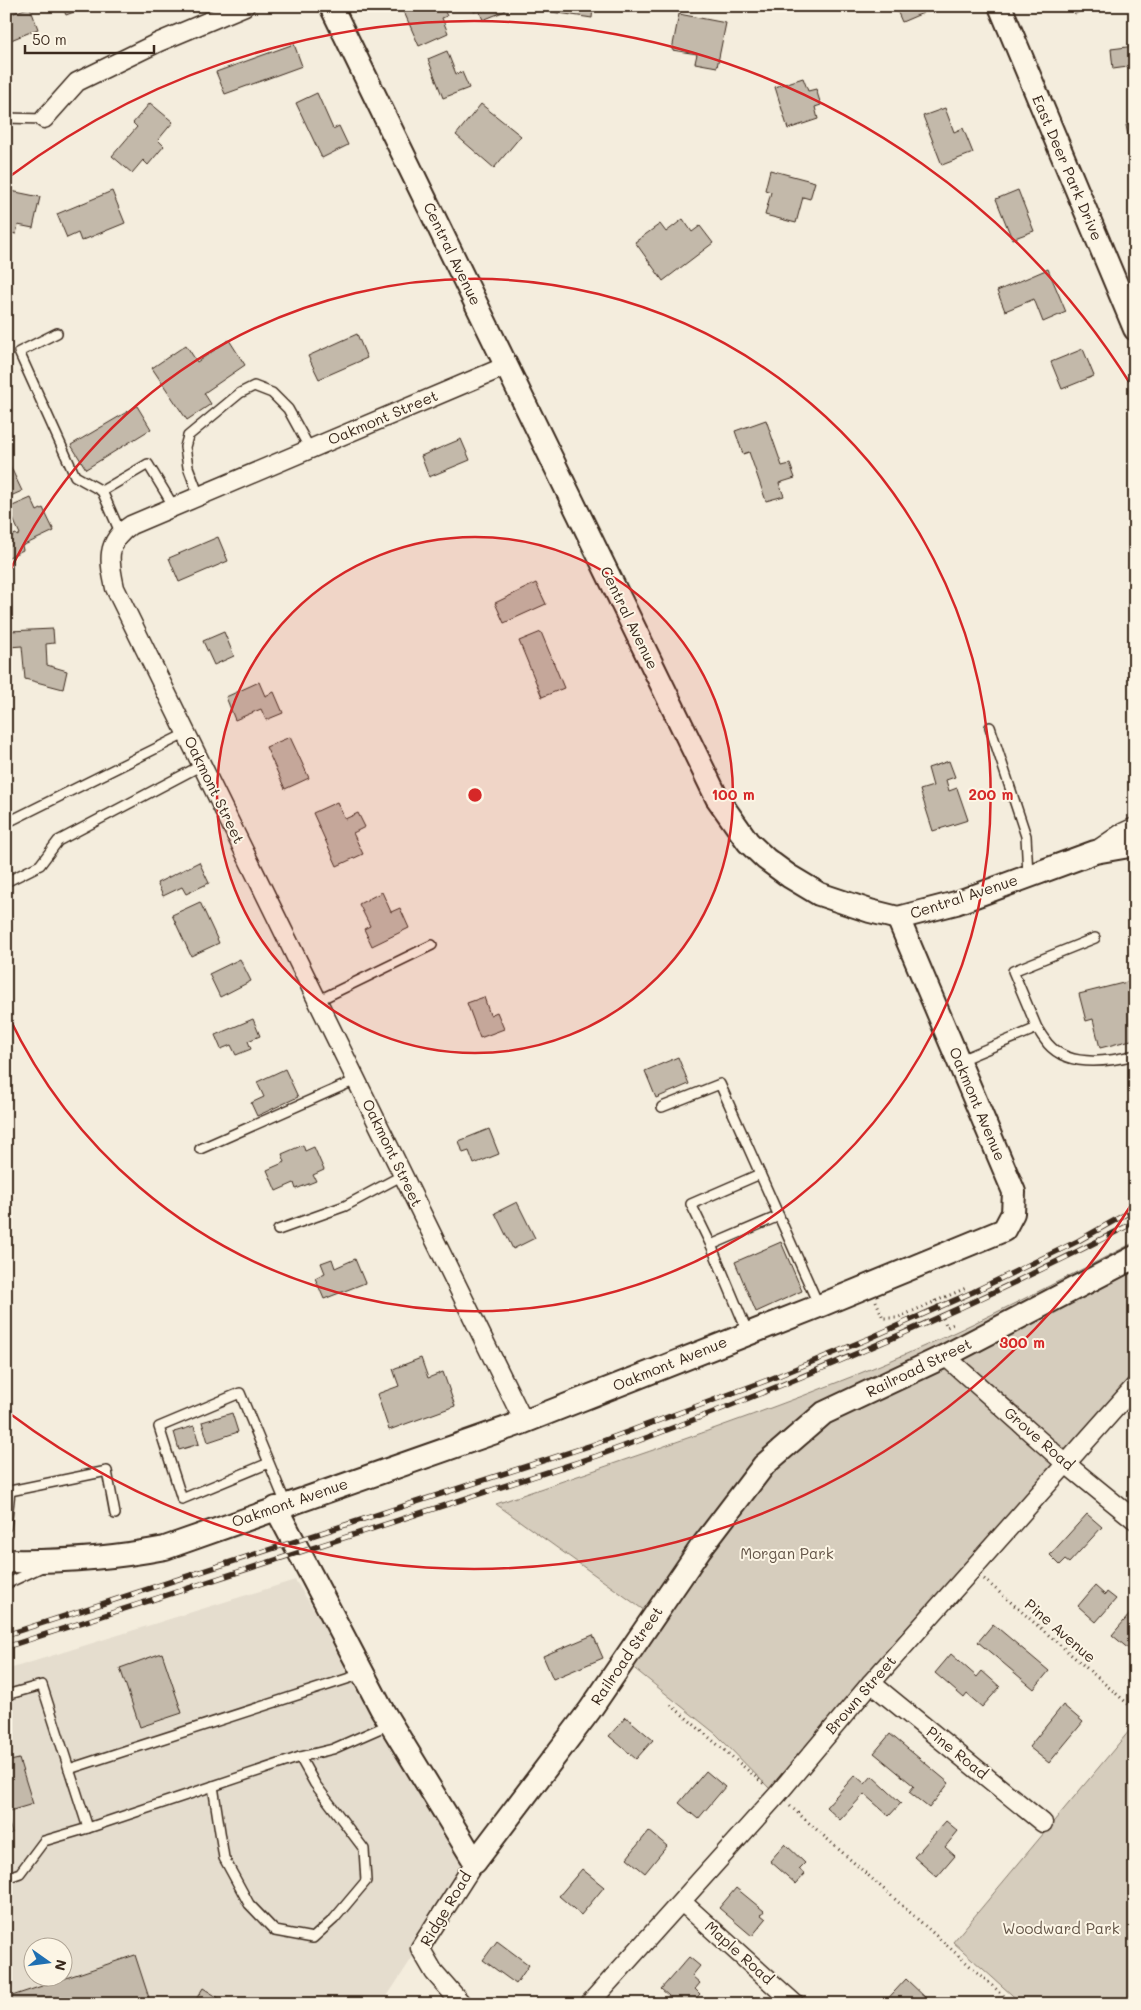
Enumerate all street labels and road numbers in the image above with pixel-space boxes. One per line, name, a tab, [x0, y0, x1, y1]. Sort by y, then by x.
street label: East Deer Park Drive	[1028, 92, 1108, 243]
street label: Central Avenue	[419, 199, 486, 308]
street label: Oakmont Street	[325, 385, 441, 449]
street label: Central Avenue	[596, 563, 663, 672]
street label: Oakmont Street	[180, 732, 250, 847]
street label: Central Avenue	[907, 869, 1020, 923]
street label: Oakmont Avenue	[945, 1044, 1011, 1164]
street label: Oakmont Street	[358, 1095, 428, 1210]
street label: Oakmont Avenue	[609, 1331, 730, 1395]
street label: Railroad Street	[862, 1333, 975, 1401]
street label: Grove Road	[1000, 1402, 1079, 1474]
street label: Oakmont Avenue	[229, 1473, 350, 1531]
street label: Pine Avenue	[1021, 1594, 1100, 1667]
street label: Railroad Street	[586, 1602, 667, 1709]
street label: Brown Street	[820, 1651, 900, 1738]
street label: Pine Road	[923, 1721, 992, 1783]
street label: Ridge Road	[415, 1867, 475, 1950]
street label: Maple Road	[701, 1916, 778, 1988]

